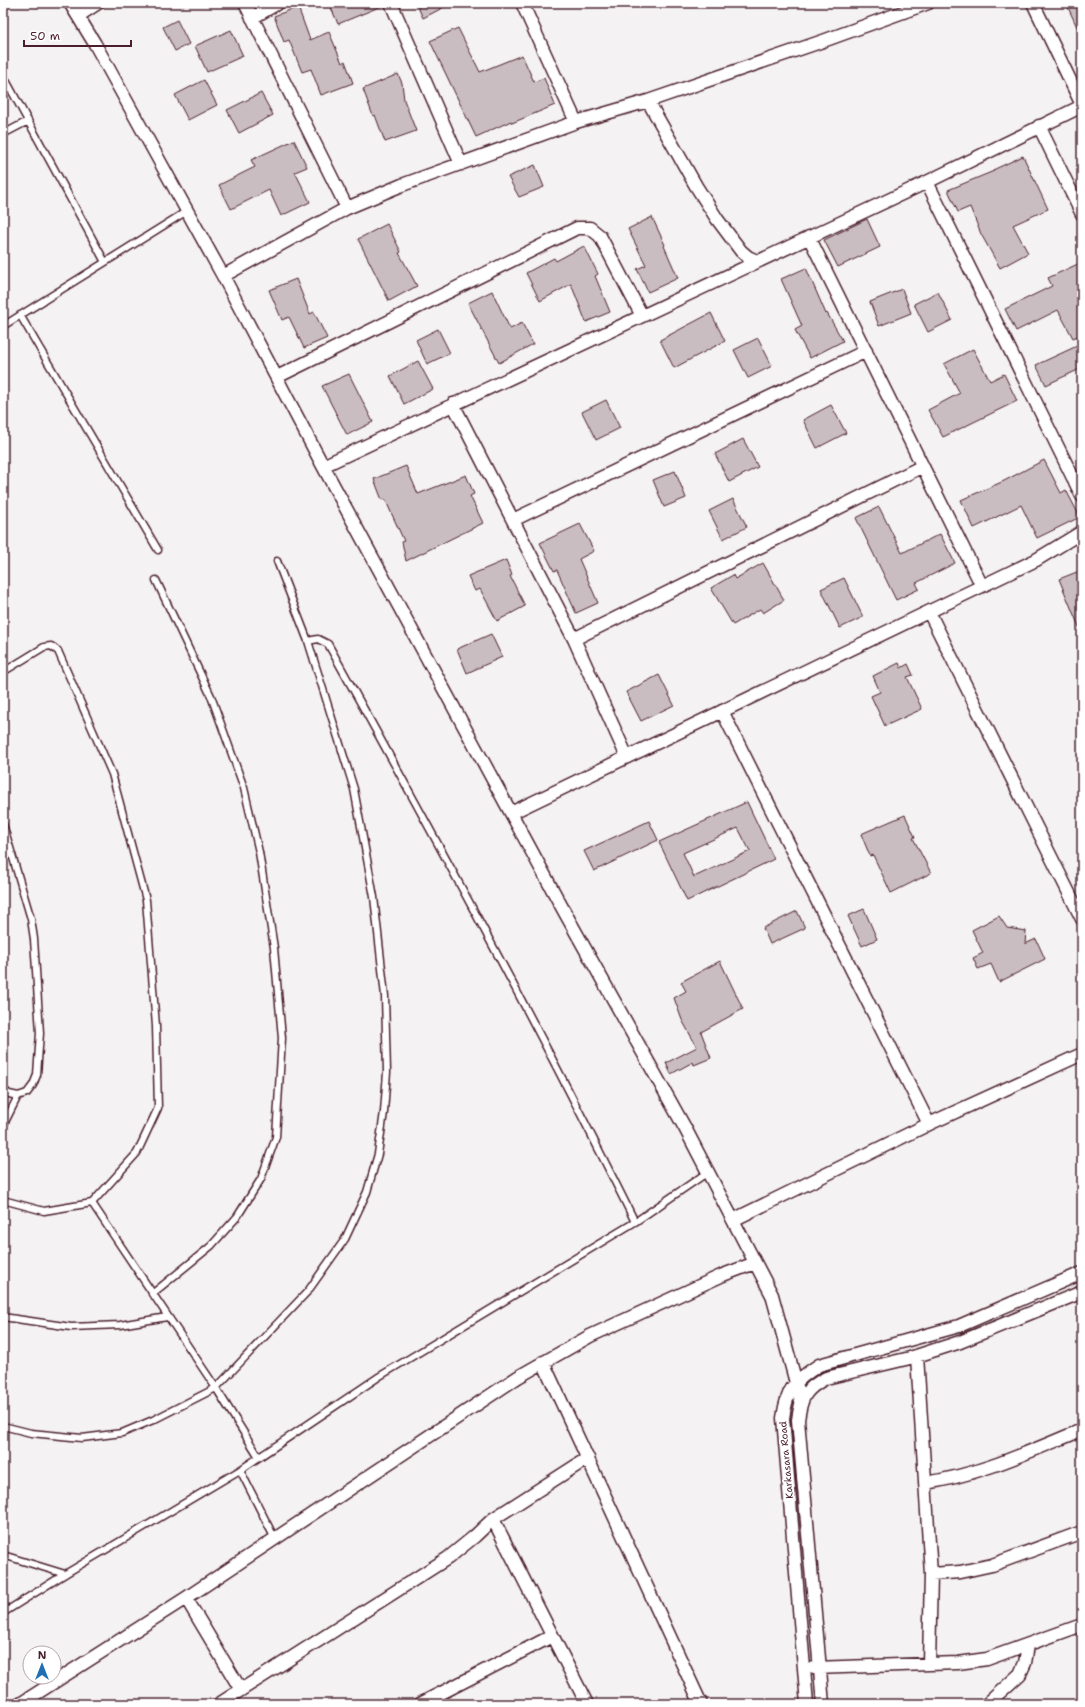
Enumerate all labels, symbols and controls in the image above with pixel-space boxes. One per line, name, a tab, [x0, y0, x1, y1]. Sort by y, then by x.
scale bar	[24, 22, 131, 48]
text: 50 m	[30, 28, 60, 44]
street label: Karkasara Road	[776, 1420, 796, 1499]
north arrow	[22, 1645, 62, 1685]
text: N	[38, 1648, 47, 1663]

